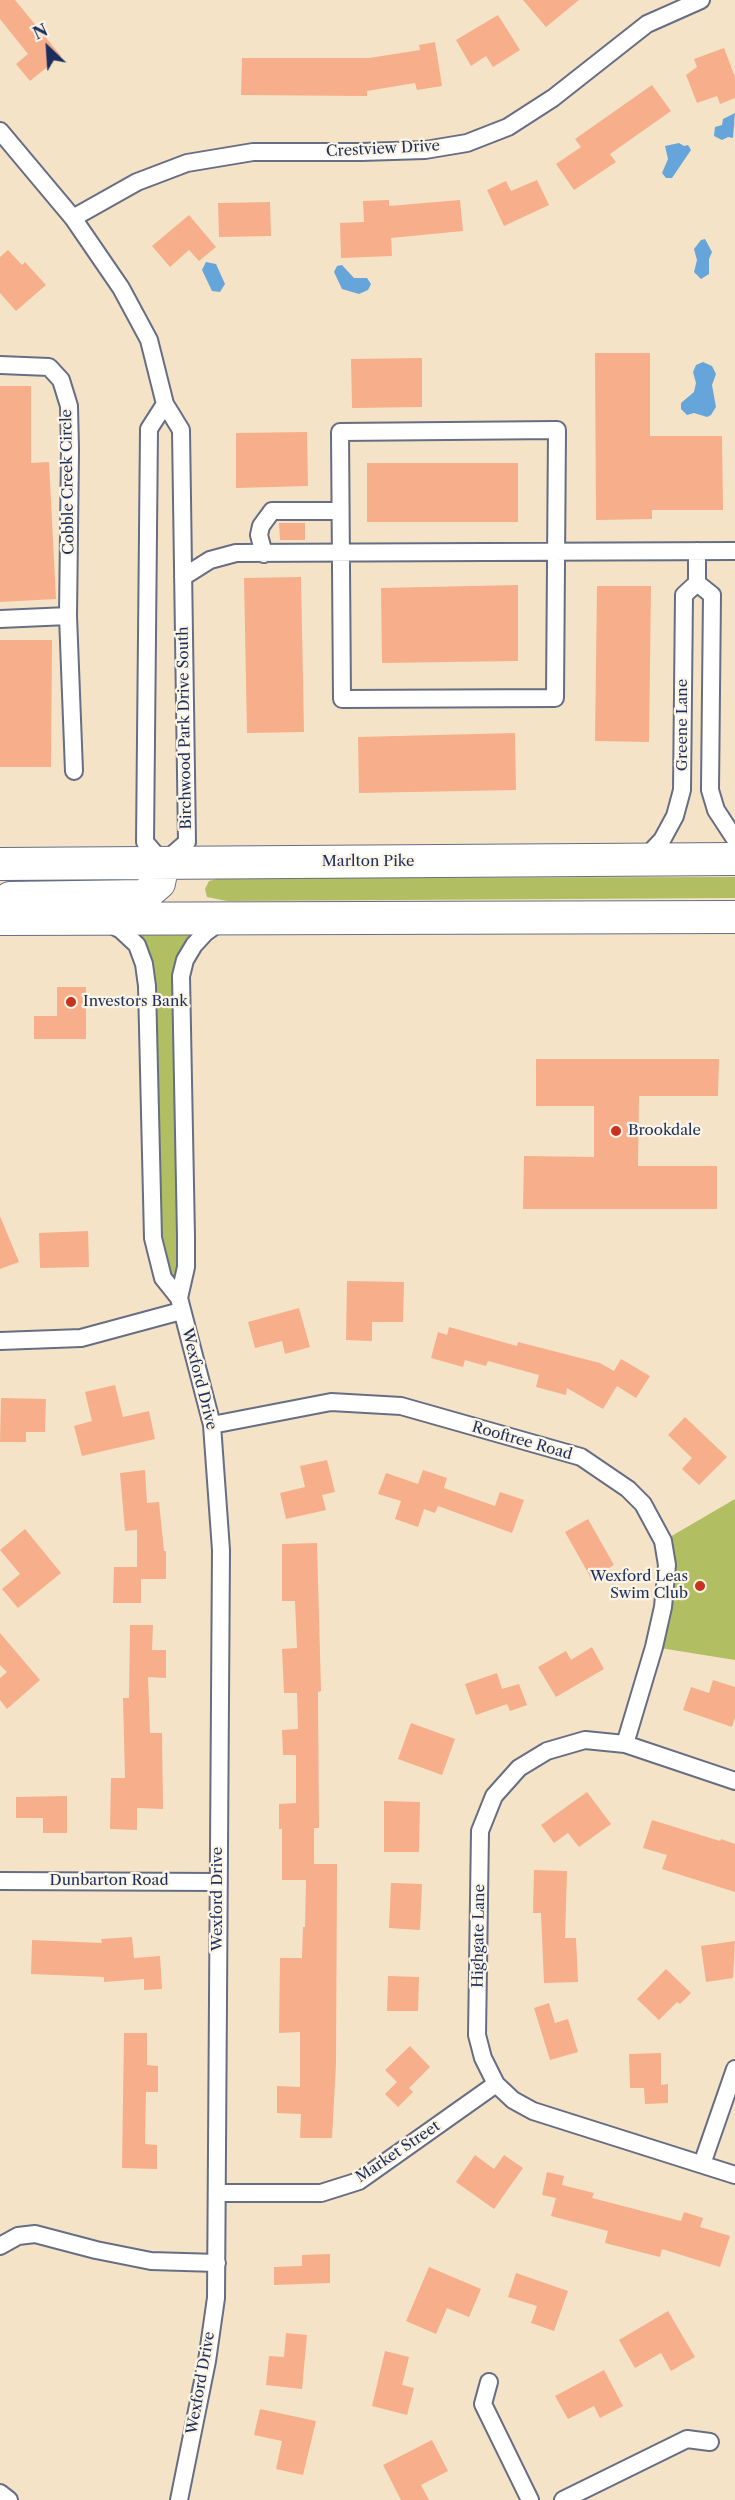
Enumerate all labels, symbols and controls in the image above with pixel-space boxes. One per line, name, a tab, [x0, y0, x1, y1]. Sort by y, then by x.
north arrow	[18, 18, 78, 78]
text: N	[30, 20, 51, 44]
street label: Crestview Drive	[326, 137, 440, 161]
street label: Cobble Creek Circle	[58, 409, 78, 555]
street label: Birchwood Park Drive South	[174, 626, 196, 830]
street label: Greene Lane	[674, 679, 692, 771]
street label: Marlton Pike	[322, 853, 414, 871]
place label: Investors Bank	[83, 993, 188, 1011]
marker: Investors Bank	[64, 995, 78, 1009]
place label: Brookdale	[628, 1122, 701, 1140]
marker: Brookdale	[609, 1124, 623, 1138]
street label: Wexford Drive	[178, 1326, 220, 1432]
street label: Rooftree Road	[470, 1418, 574, 1464]
place label: Wexford Leas Swim Club	[590, 1568, 688, 1603]
marker: Wexford Leas Swim Club	[693, 1579, 707, 1593]
street label: Wexford Drive	[209, 1847, 227, 1951]
street label: Dunbarton Road	[49, 1872, 169, 1890]
street label: Highgate Lane	[469, 1884, 489, 1988]
street label: Market Street	[353, 2117, 443, 2187]
street label: Wexford Drive	[183, 2330, 219, 2436]

